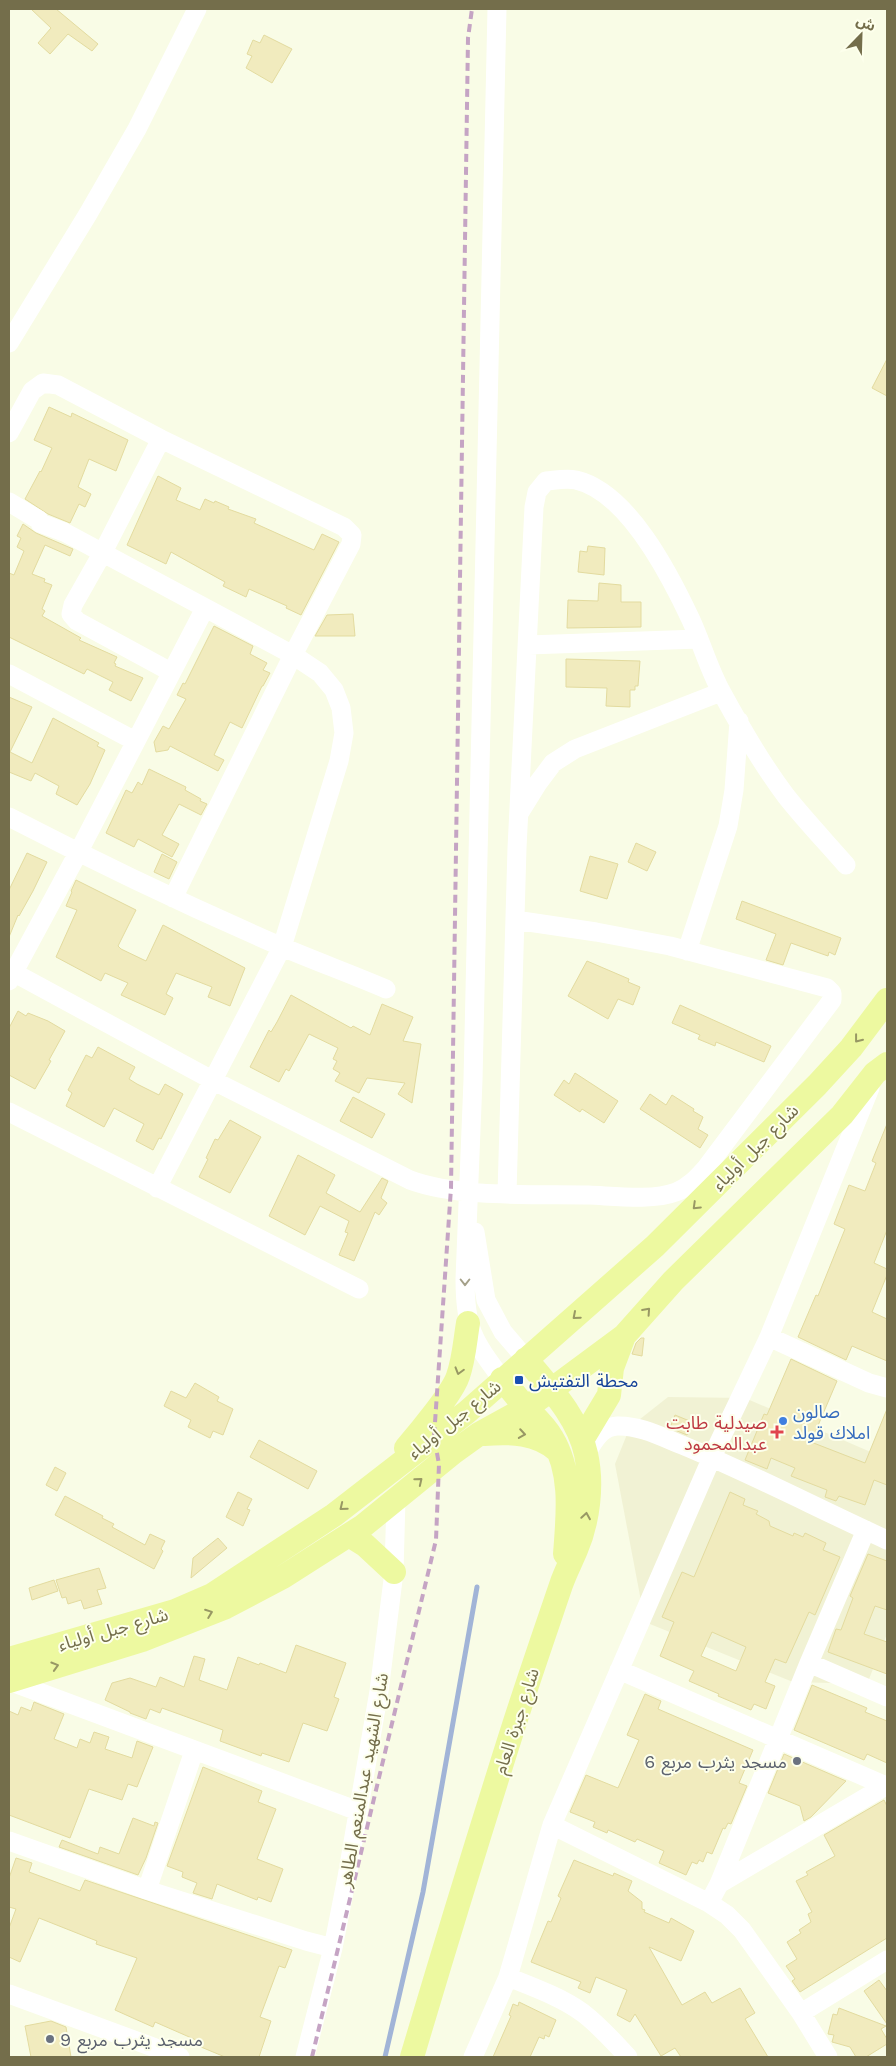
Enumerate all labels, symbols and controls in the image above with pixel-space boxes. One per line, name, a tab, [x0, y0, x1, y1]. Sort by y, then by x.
north arrow	[836, 10, 886, 60]
text: ش	[854, 12, 878, 34]
one-way arrow	[855, 1033, 864, 1043]
street label: شارع جبل أولياء	[707, 1099, 805, 1197]
one-way arrow	[692, 1200, 701, 1209]
one-way arrow	[460, 1279, 470, 1287]
one-way arrow	[641, 1307, 650, 1316]
one-way arrow	[573, 1310, 582, 1319]
one-way arrow	[455, 1366, 465, 1374]
place label: محطة التفتيش	[529, 1370, 638, 1392]
marker: محطة التفتيش	[513, 1374, 525, 1386]
street label: شارع جبل أولياء	[403, 1375, 507, 1466]
place label: صالون املاك قولد	[793, 1401, 870, 1444]
place label: صيدلية طابت عبدالمحمود	[666, 1412, 767, 1455]
marker: صالون املاك قولد	[777, 1415, 789, 1427]
marker: صيدلية طابت عبدالمحمود	[771, 1426, 783, 1438]
one-way arrow	[518, 1429, 526, 1439]
one-way arrow	[414, 1477, 423, 1486]
one-way arrow	[339, 1502, 348, 1511]
one-way arrow	[580, 1512, 590, 1520]
street label: شارع جبل أولياء	[55, 1603, 172, 1659]
one-way arrow	[204, 1609, 213, 1620]
one-way arrow	[51, 1662, 59, 1672]
street label: شارع جبرة العام	[489, 1665, 547, 1778]
street label: شارع الشهيد عبدالمنعم الطاهر	[334, 1671, 396, 1891]
place label: مسجد يثرب مربع 6	[644, 1751, 787, 1776]
marker: مسجد يثرب مربع 6	[791, 1755, 803, 1767]
place label: مسجد يثرب مربع 9	[60, 2029, 203, 2054]
marker: مسجد يثرب مربع 9	[44, 2033, 56, 2045]

